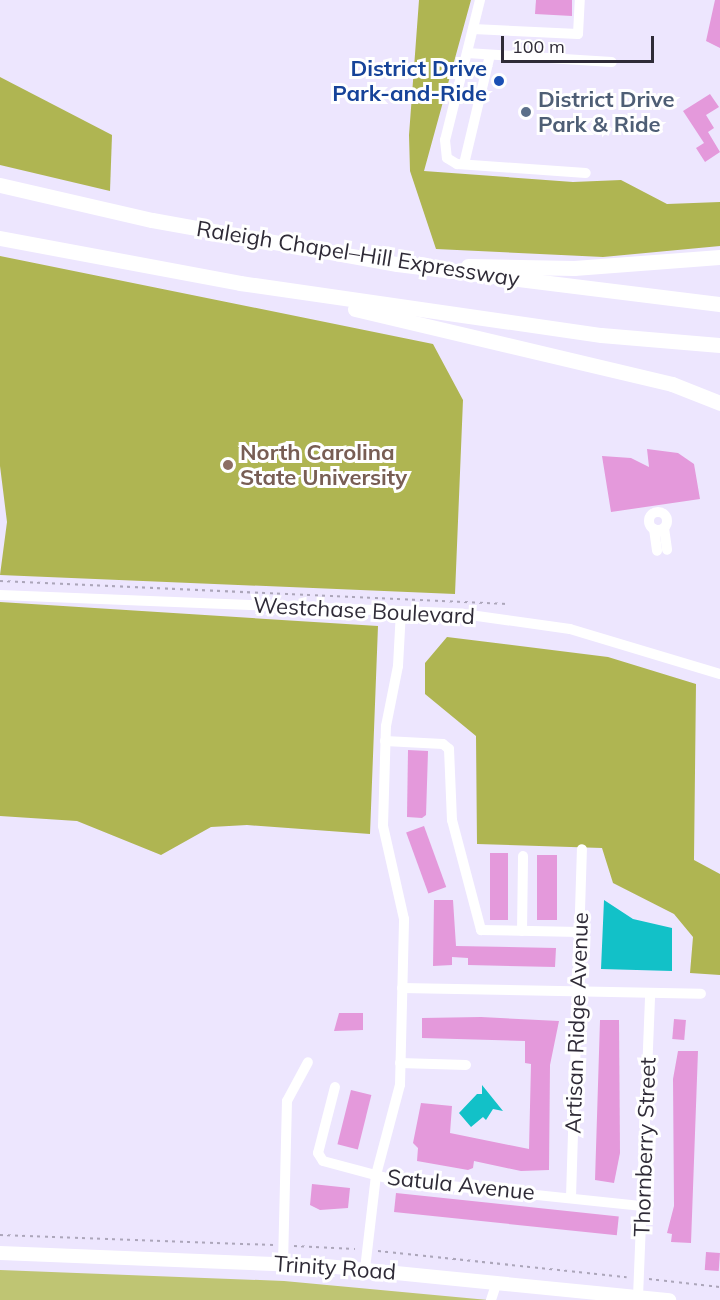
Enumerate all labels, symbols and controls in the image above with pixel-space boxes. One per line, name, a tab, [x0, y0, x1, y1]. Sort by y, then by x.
scale bar	[504, 24, 657, 62]
text: 100 m	[512, 35, 565, 58]
place label: District Drive Park-and-Ride	[332, 55, 487, 106]
marker: District Drive Park-and-Ride	[492, 74, 506, 88]
place label: District Drive Park & Ride	[538, 86, 675, 138]
marker: District Drive Park & Ride	[519, 105, 533, 119]
street label: Raleigh Chapel–Hill Expressway	[195, 215, 521, 293]
place label: North Carolina State University	[240, 439, 407, 490]
marker: North Carolina State University	[221, 458, 235, 472]
street label: Westchase Boulevard	[252, 592, 476, 630]
street label: Artisan Ridge Avenue	[560, 912, 594, 1134]
street label: Thornberry Street	[629, 1057, 661, 1237]
street label: Satula Avenue	[386, 1164, 536, 1206]
street label: Trinity Road	[273, 1251, 397, 1285]

